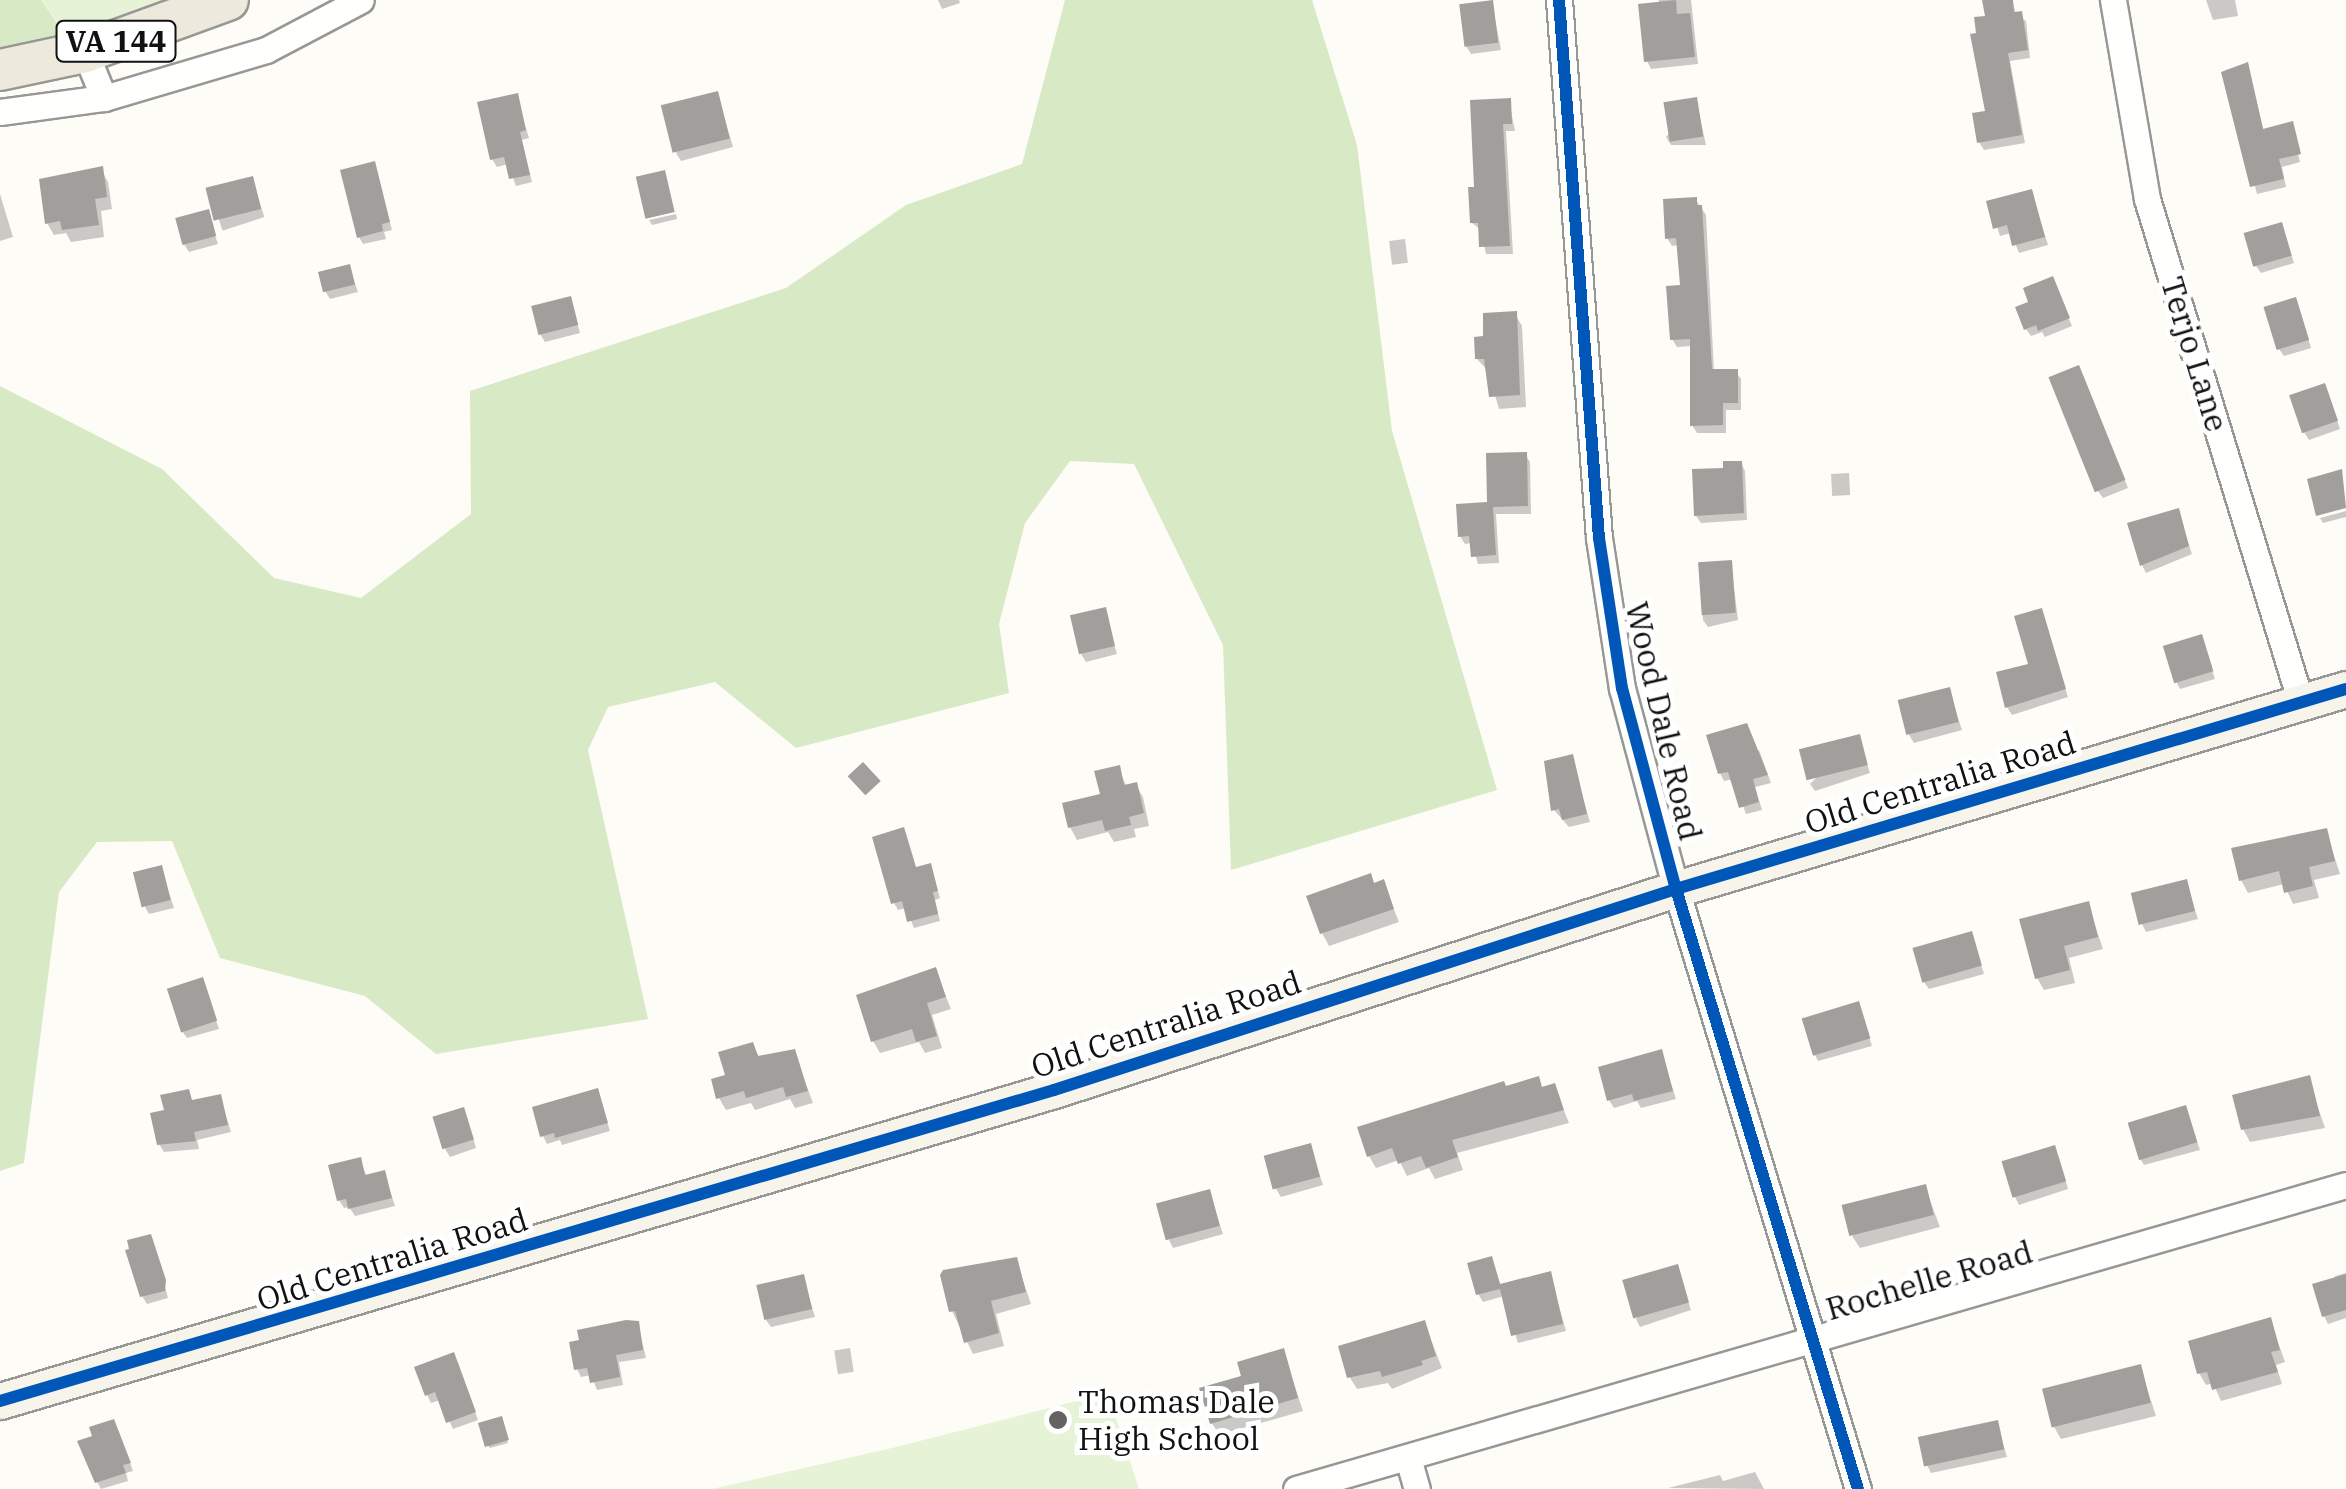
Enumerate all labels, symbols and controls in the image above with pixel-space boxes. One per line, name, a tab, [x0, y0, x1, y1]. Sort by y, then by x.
road number: VA 144	[54, 16, 178, 66]
street label: Terjo Lane	[2153, 272, 2237, 436]
street label: Wood Dale Road	[1618, 598, 1710, 844]
street label: Old Centralia Road	[1800, 723, 2080, 841]
street label: Old Centralia Road	[1026, 962, 1306, 1086]
street label: Old Centralia Road	[252, 1200, 532, 1318]
street label: Rochelle Road	[1821, 1232, 2037, 1328]
place label: Thomas Dale High School	[1078, 1383, 1275, 1458]
marker: Thomas Dale High School	[1047, 1409, 1069, 1431]

